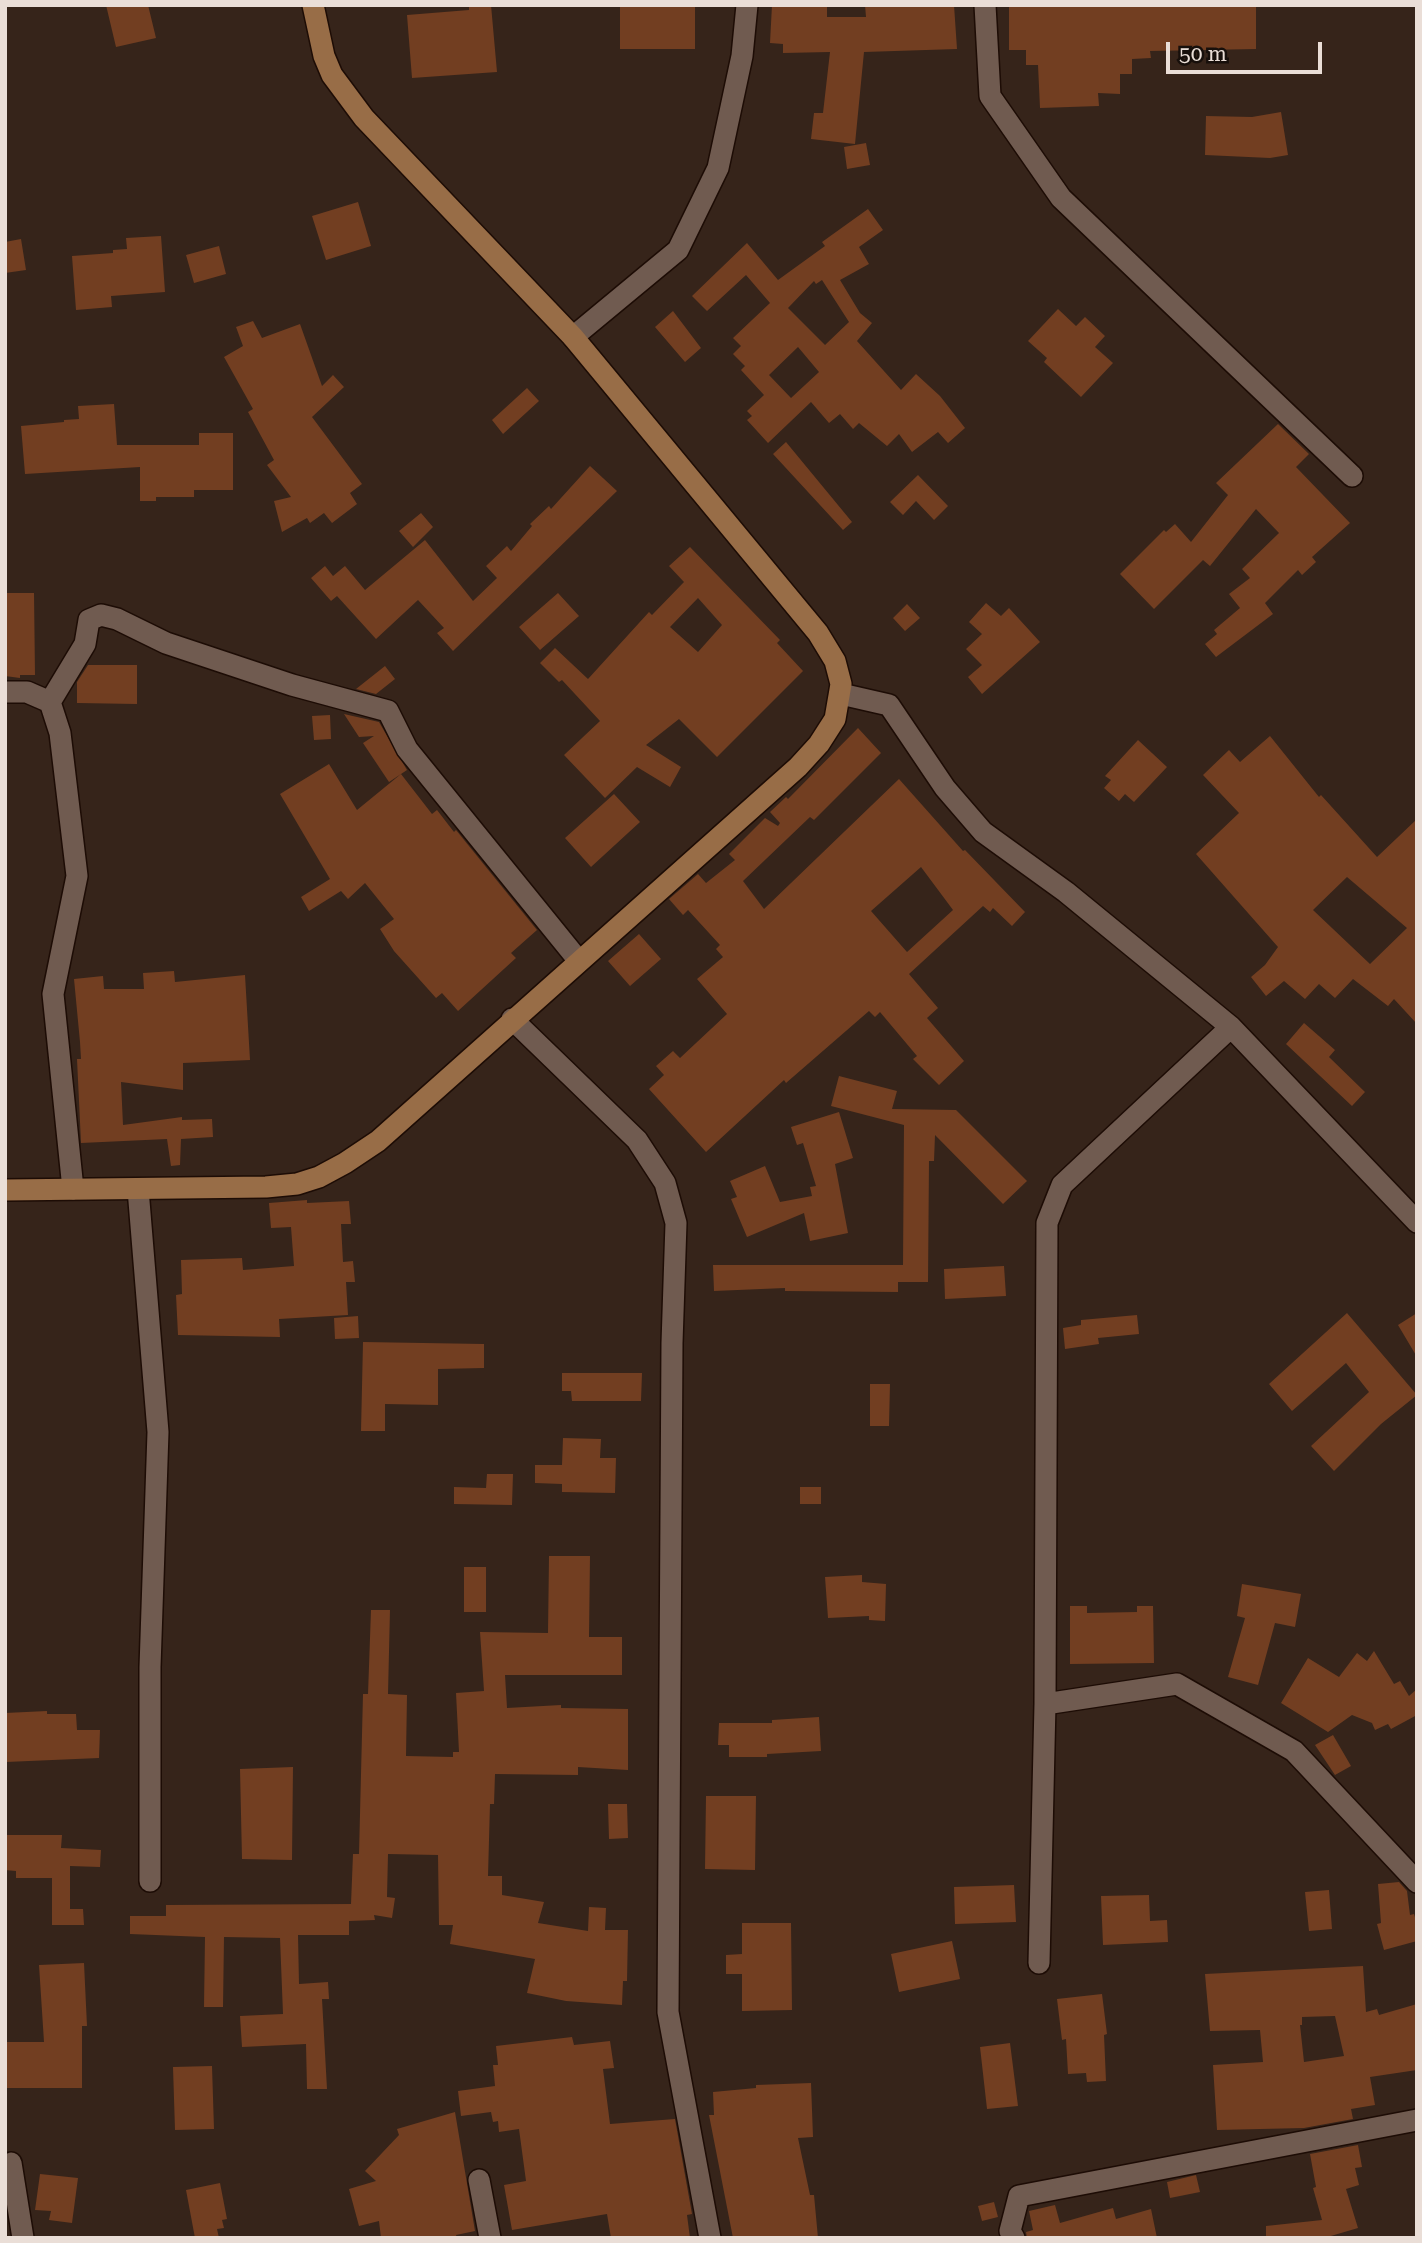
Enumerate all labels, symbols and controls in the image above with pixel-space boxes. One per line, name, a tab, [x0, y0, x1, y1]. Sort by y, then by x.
scale bar	[1170, 28, 1326, 72]
text: 50 m	[1179, 42, 1227, 66]

